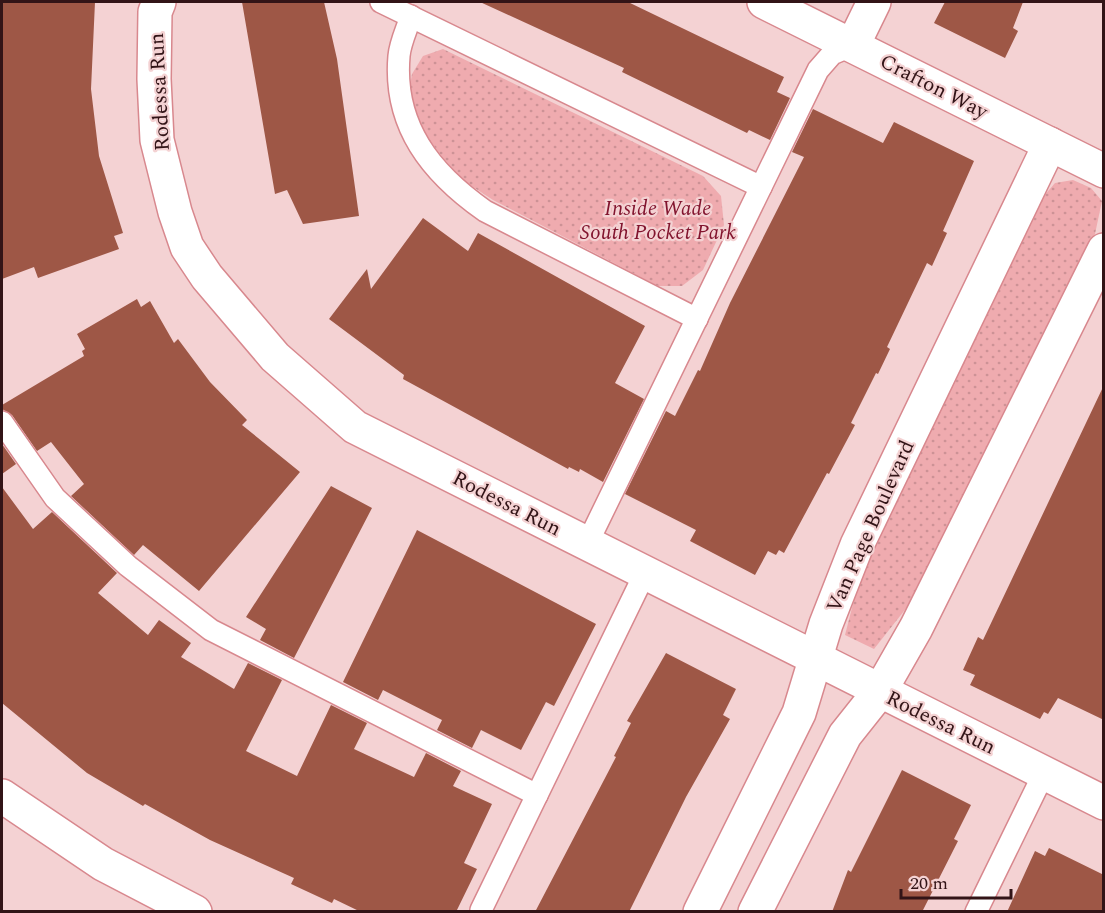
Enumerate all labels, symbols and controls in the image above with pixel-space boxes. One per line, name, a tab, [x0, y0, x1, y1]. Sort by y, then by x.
street label: Rodessa Run	[141, 32, 179, 152]
street label: Crafton Way	[874, 46, 994, 128]
park label: Inside Wade South Pocket Park	[580, 193, 736, 249]
street label: Van Page Boulevard	[818, 435, 923, 618]
street label: Rodessa Run	[446, 463, 567, 545]
street label: Rodessa Run	[880, 683, 1001, 763]
scale bar	[901, 862, 1010, 900]
text: 20 m	[910, 870, 948, 897]

